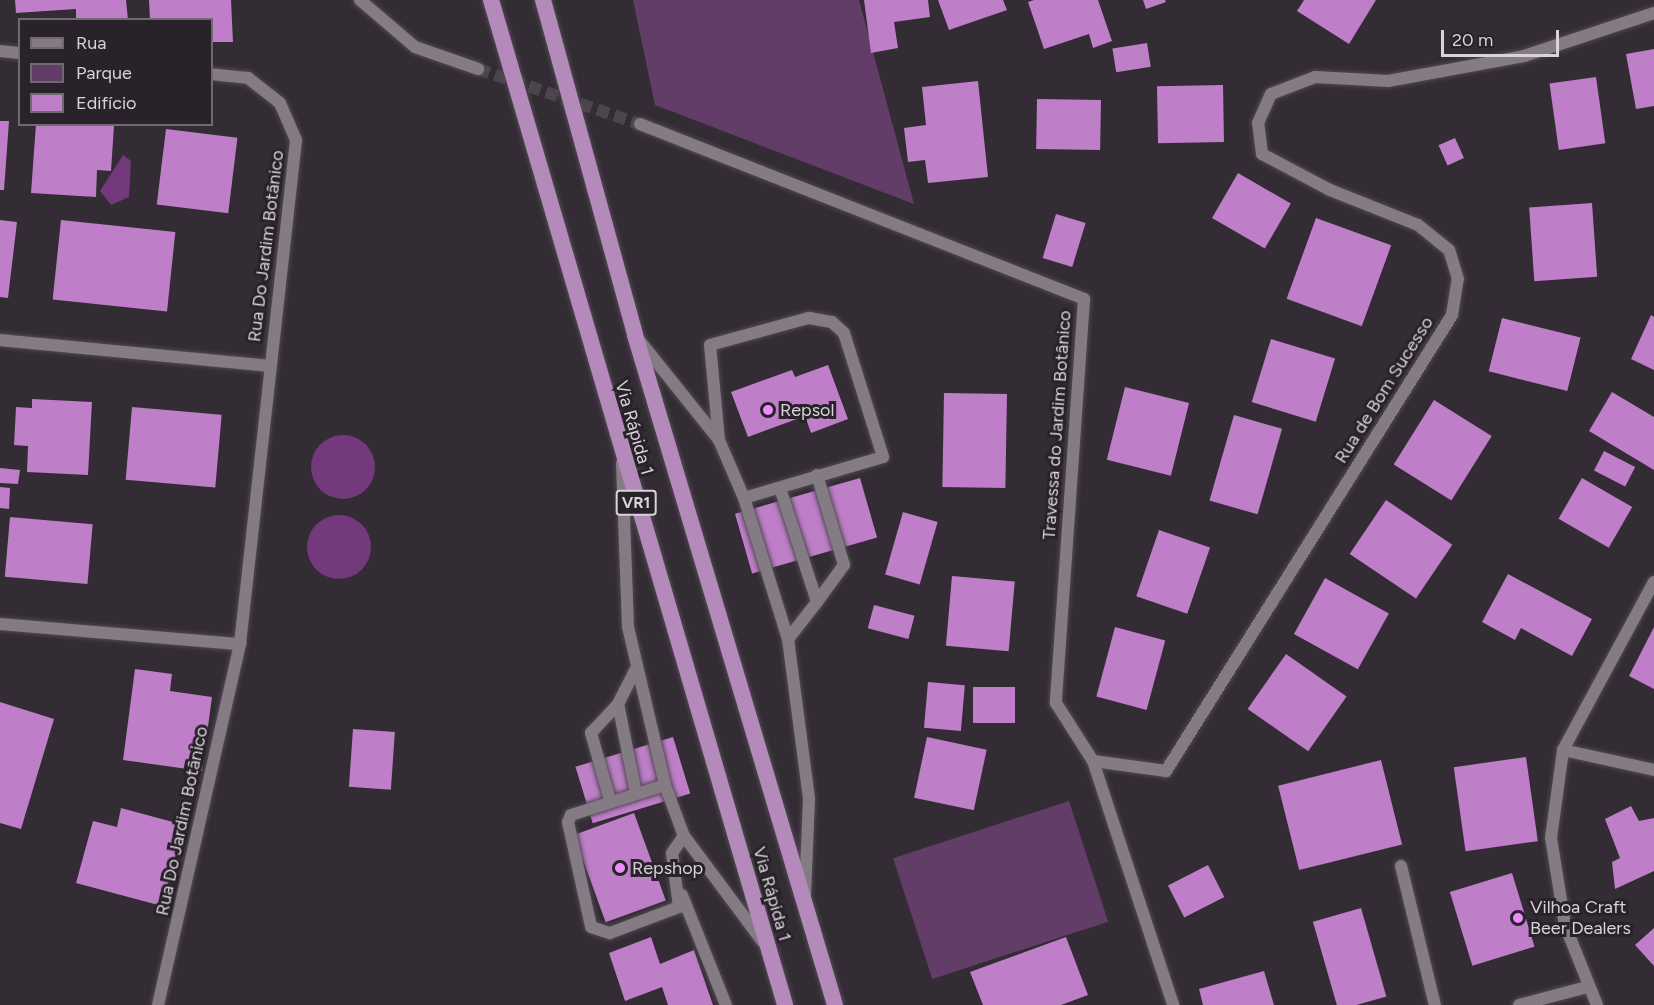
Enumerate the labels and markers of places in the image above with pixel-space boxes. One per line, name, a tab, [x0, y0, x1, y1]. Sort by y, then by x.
place label: Repsol	[780, 399, 835, 421]
marker: Repsol	[761, 403, 775, 417]
place label: Repshop	[632, 857, 703, 879]
marker: Repshop	[613, 861, 627, 875]
place label: Vilhoa Craft Beer Dealers	[1530, 897, 1631, 940]
marker: Vilhoa Craft Beer Dealers	[1511, 911, 1525, 925]

